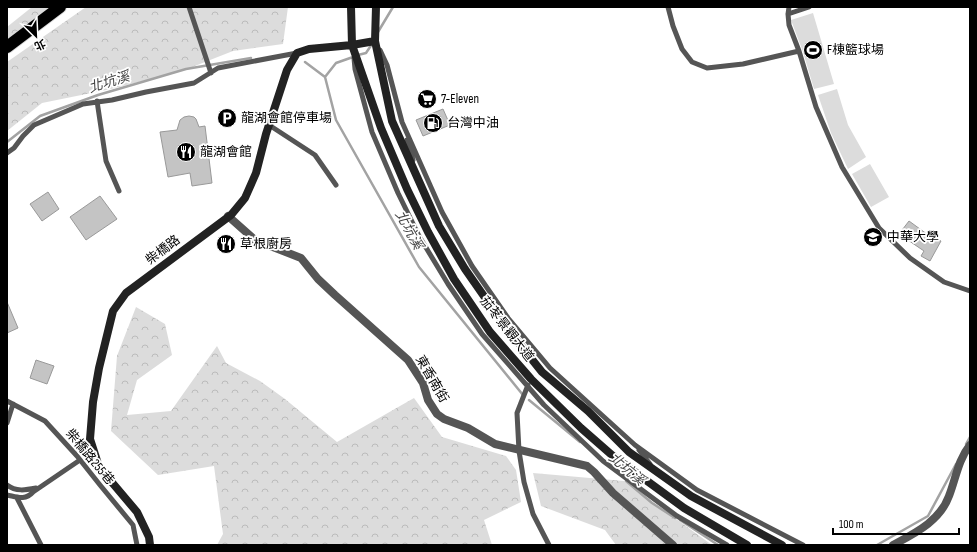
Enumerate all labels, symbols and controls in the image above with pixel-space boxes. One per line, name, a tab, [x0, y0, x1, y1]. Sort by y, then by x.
north arrow	[16, 16, 56, 56]
text: 北	[32, 37, 48, 53]
sports icon: F棟籃球場	[802, 39, 824, 61]
place label: F棟籃球場	[827, 42, 884, 58]
water label: 北坑溪	[86, 67, 133, 96]
supermarket icon: 7-Eleven	[416, 88, 438, 110]
place label: 7-Eleven	[441, 91, 479, 107]
parking icon: 龍湖會館停車場	[216, 107, 238, 129]
place label: 龍湖會館停車場	[241, 110, 332, 126]
fuel station icon: 台灣中油	[422, 112, 444, 134]
place label: 台灣中油	[447, 115, 499, 131]
restaurant icon: 龍湖會館	[175, 141, 197, 163]
place label: 龍湖會館	[200, 144, 252, 160]
water label: 北坑溪	[391, 208, 428, 254]
school or university icon: 中華大學	[862, 226, 884, 248]
place label: 中華大學	[887, 229, 939, 245]
street label: 柴橋路	[143, 232, 183, 268]
restaurant icon: 草根廚房	[215, 233, 237, 255]
place label: 草根廚房	[240, 236, 292, 252]
street label: 茄苳景觀大道	[477, 293, 537, 365]
street label: 東香南街	[412, 352, 452, 406]
street label: 柴橋路255巷	[62, 426, 118, 488]
water label: 北坑溪	[605, 449, 650, 490]
scale bar	[833, 510, 959, 536]
text: 100 m	[839, 517, 864, 532]

